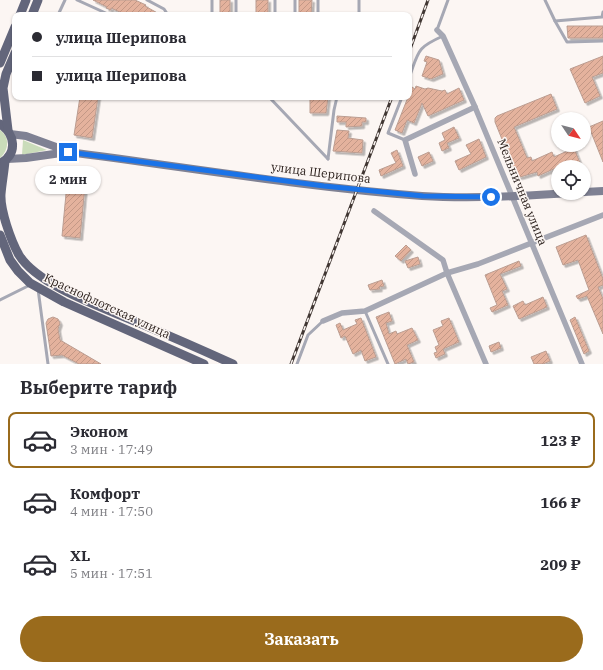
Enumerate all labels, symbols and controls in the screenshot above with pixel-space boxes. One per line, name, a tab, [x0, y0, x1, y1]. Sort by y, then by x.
text: улица Шерипова	[56, 28, 186, 47]
text: улица Шерипова	[56, 66, 186, 85]
north arrow	[551, 112, 591, 152]
map controls	[551, 112, 591, 200]
street label: Мельничная улица	[494, 136, 551, 248]
route end	[59, 143, 77, 161]
street label: улица Шерипова	[270, 159, 372, 186]
button: locate	[551, 160, 591, 200]
callout: 2 мин	[35, 166, 101, 194]
text: 2 мин	[49, 171, 87, 188]
route start	[482, 188, 500, 206]
street label: Краснофлотская улица	[42, 270, 173, 342]
text: Выберите тариф	[20, 376, 177, 399]
icon: car	[22, 422, 58, 458]
text: Эконом	[70, 422, 128, 441]
text: 123 ₽	[540, 431, 581, 450]
text: 3 мин · 17:49	[70, 441, 153, 458]
icon: car	[22, 484, 58, 520]
text: Комфорт	[70, 484, 140, 503]
text: 166 ₽	[540, 493, 581, 512]
text: 4 мин · 17:50	[70, 503, 153, 520]
icon: car	[22, 546, 58, 582]
text: XL	[70, 546, 90, 565]
text: 209 ₽	[540, 555, 581, 574]
text: 5 мин · 17:51	[70, 565, 153, 582]
button: Заказать	[20, 616, 583, 662]

